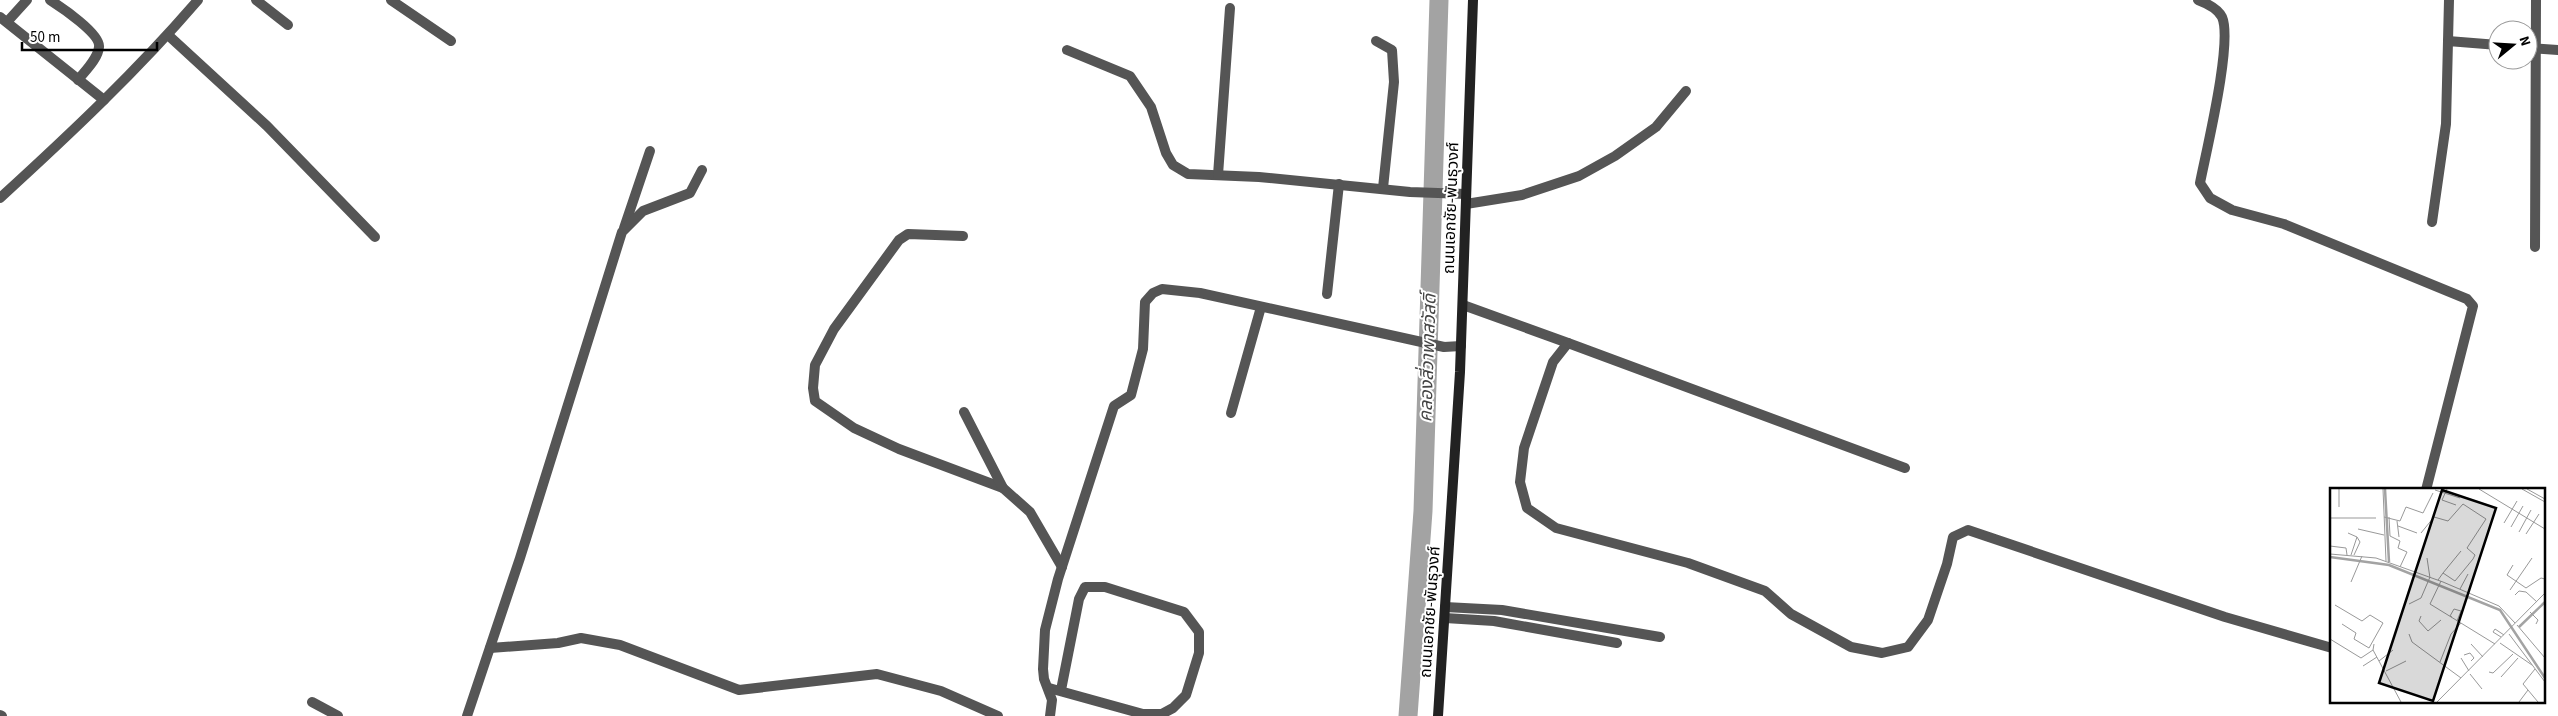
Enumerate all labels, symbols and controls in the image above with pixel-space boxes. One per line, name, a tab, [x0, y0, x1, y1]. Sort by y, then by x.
scale bar	[22, 20, 158, 52]
north arrow	[2488, 20, 2538, 70]
text: 50 m	[30, 27, 60, 48]
text: N	[2513, 34, 2535, 49]
street label: ถนนเอกชัย-พันธุวงศ์	[1438, 142, 1464, 274]
water label: คลองสี่วาพาสวัสดิ์	[1412, 289, 1443, 422]
inset map	[2330, 488, 2546, 704]
street label: ถนนเอกชัย-พันธุวงศ์	[1414, 545, 1446, 679]

